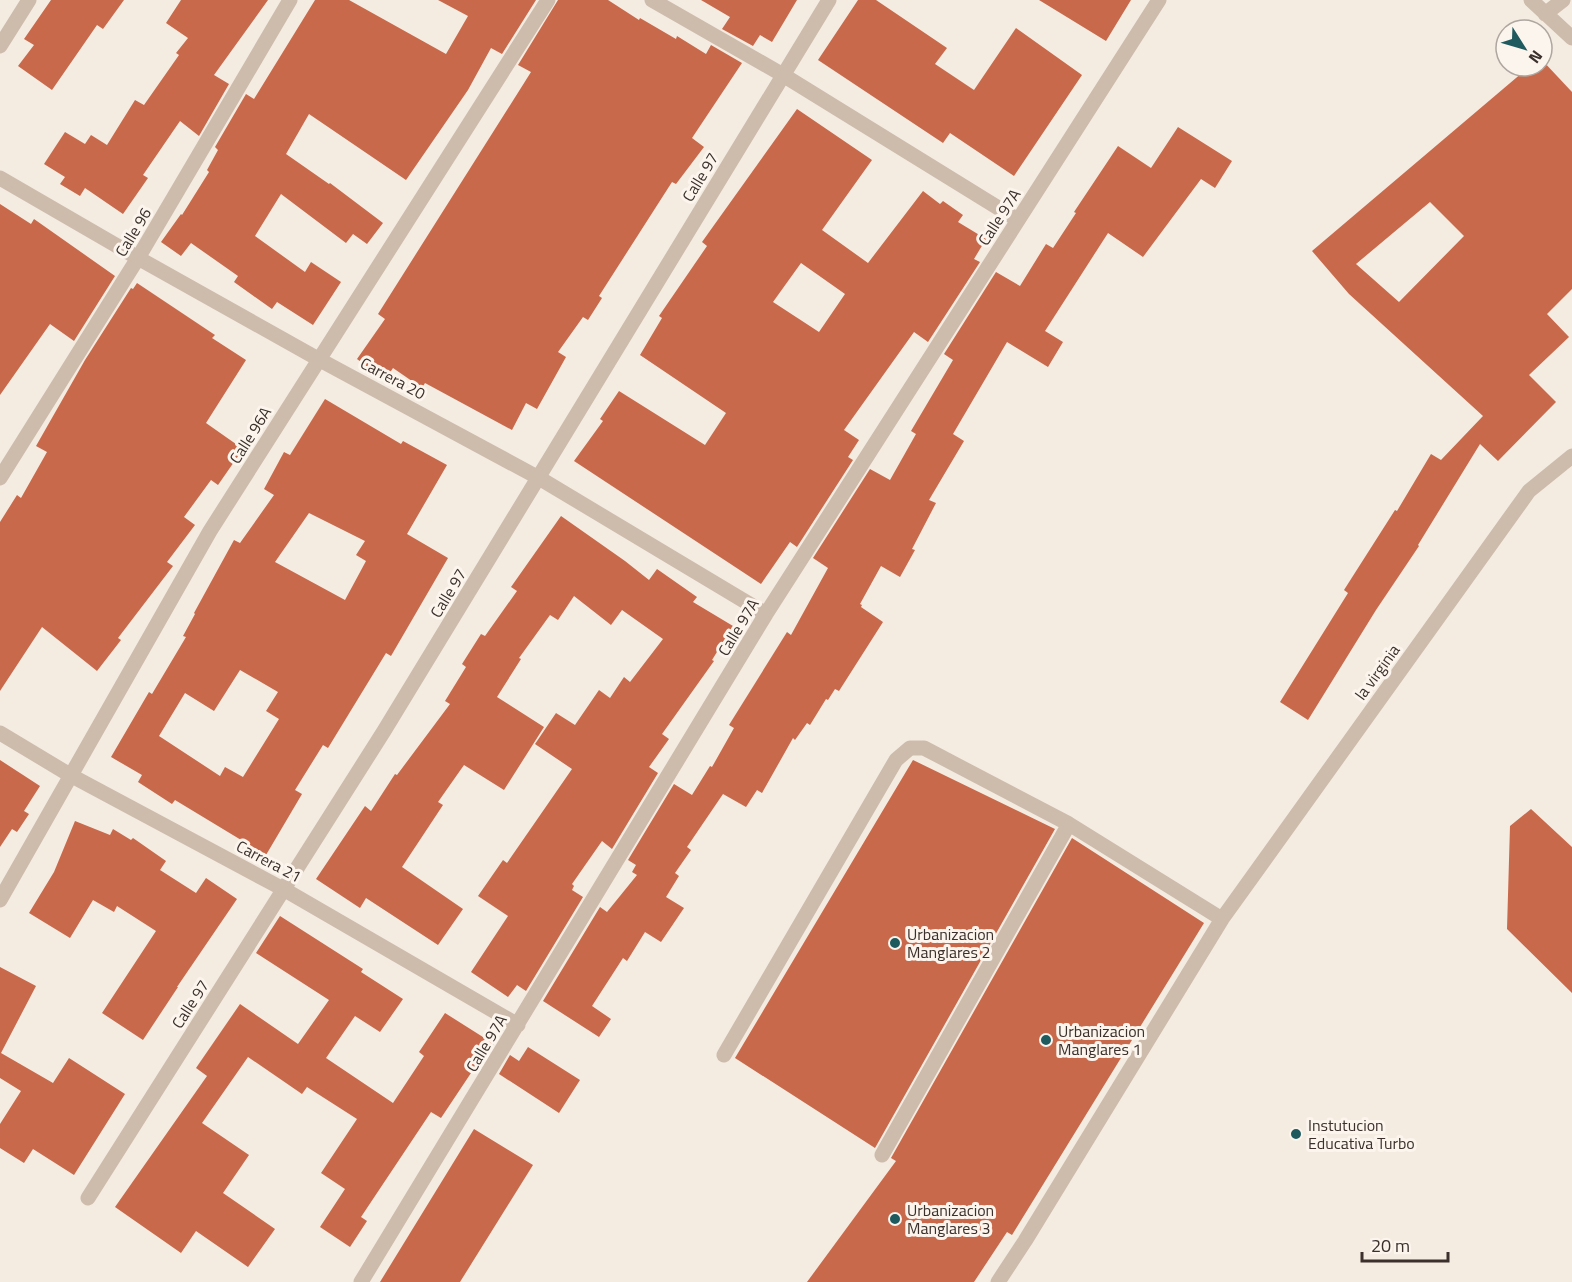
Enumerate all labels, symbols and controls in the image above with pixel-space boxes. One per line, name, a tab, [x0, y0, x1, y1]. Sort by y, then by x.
north arrow	[1494, 18, 1554, 78]
text: N	[1523, 45, 1549, 69]
street label: Calle 97	[676, 148, 724, 206]
street label: Calle 97A	[972, 184, 1027, 250]
street label: Calle 96	[109, 203, 157, 261]
street label: Carrera 20	[356, 351, 430, 405]
street label: Calle 96A	[223, 401, 277, 468]
street label: Calle 97	[424, 564, 472, 622]
street label: Calle 97A	[711, 593, 765, 660]
street label: la virginia	[1349, 639, 1405, 705]
street label: Carrera 21	[232, 834, 306, 888]
place label: Urbanizacion Manglares 2	[907, 922, 994, 964]
marker: Urbanizacion Manglares 2	[888, 936, 902, 950]
street label: Calle 97	[165, 975, 215, 1033]
street label: Calle 97A	[459, 1009, 513, 1076]
place label: Urbanizacion Manglares 1	[1058, 1019, 1145, 1061]
marker: Urbanizacion Manglares 1	[1039, 1033, 1053, 1047]
place label: Instutucion Educativa Turbo	[1308, 1113, 1415, 1155]
marker: Instutucion Educativa Turbo	[1289, 1127, 1303, 1141]
place label: Urbanizacion Manglares 3	[907, 1198, 994, 1240]
marker: Urbanizacion Manglares 3	[888, 1212, 902, 1226]
scale bar	[1362, 1225, 1448, 1263]
text: 20 m	[1371, 1232, 1410, 1259]

